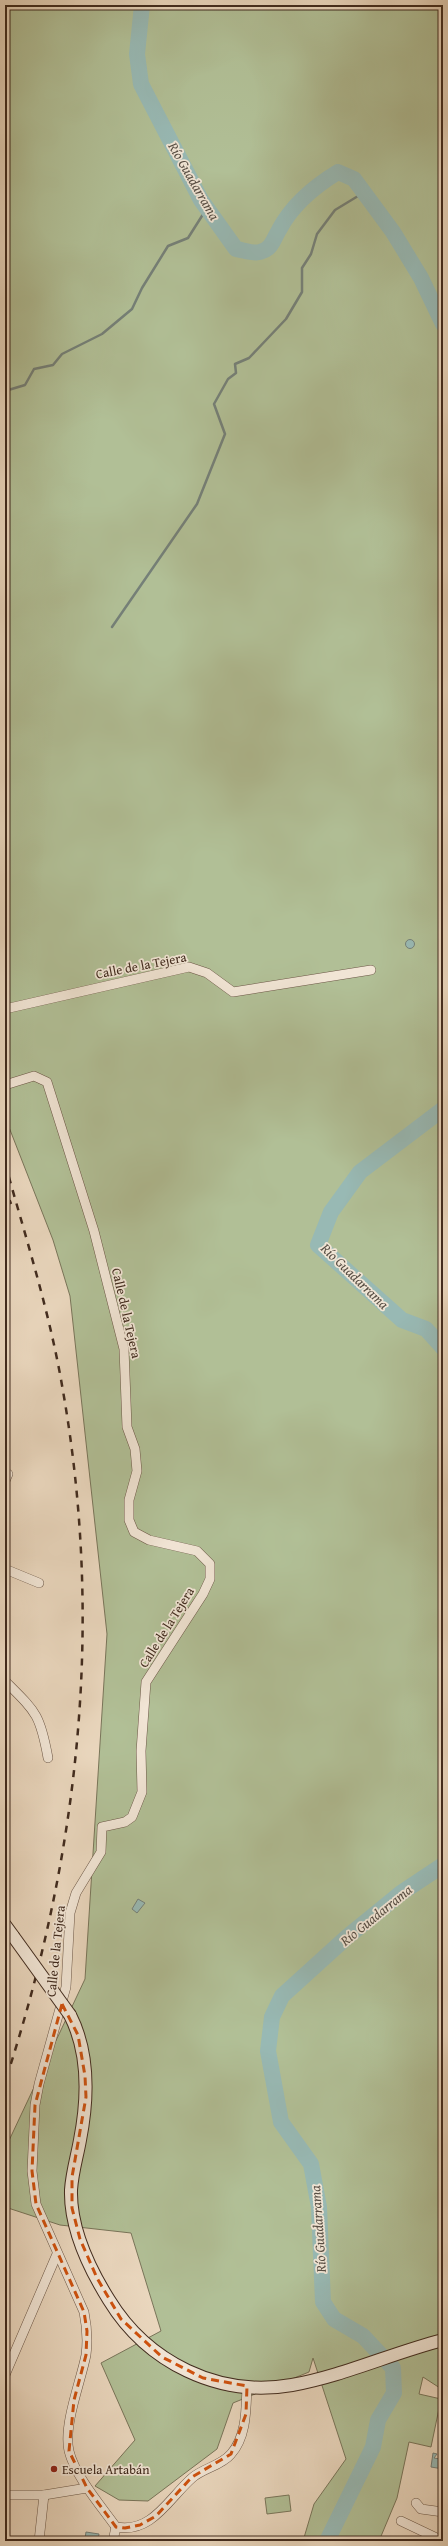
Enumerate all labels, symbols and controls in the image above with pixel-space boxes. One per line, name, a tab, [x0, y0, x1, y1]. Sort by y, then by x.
water label: Río Guadarrama	[163, 137, 225, 224]
street label: Calle de la Tejera	[94, 947, 189, 984]
water label: Río Guadarrama	[316, 1238, 394, 1314]
street label: Calle de la Tejera	[107, 1266, 146, 1361]
street label: Calle de la Tejera	[134, 1583, 199, 1671]
water label: Río Guadarrama	[335, 1879, 417, 1951]
street label: Calle de la Tejera	[41, 1904, 70, 1998]
water label: Río Guadarrama	[305, 2184, 331, 2274]
place label: Escuela Artabán	[62, 2460, 150, 2479]
marker: Escuela Artabán	[49, 2464, 59, 2474]

